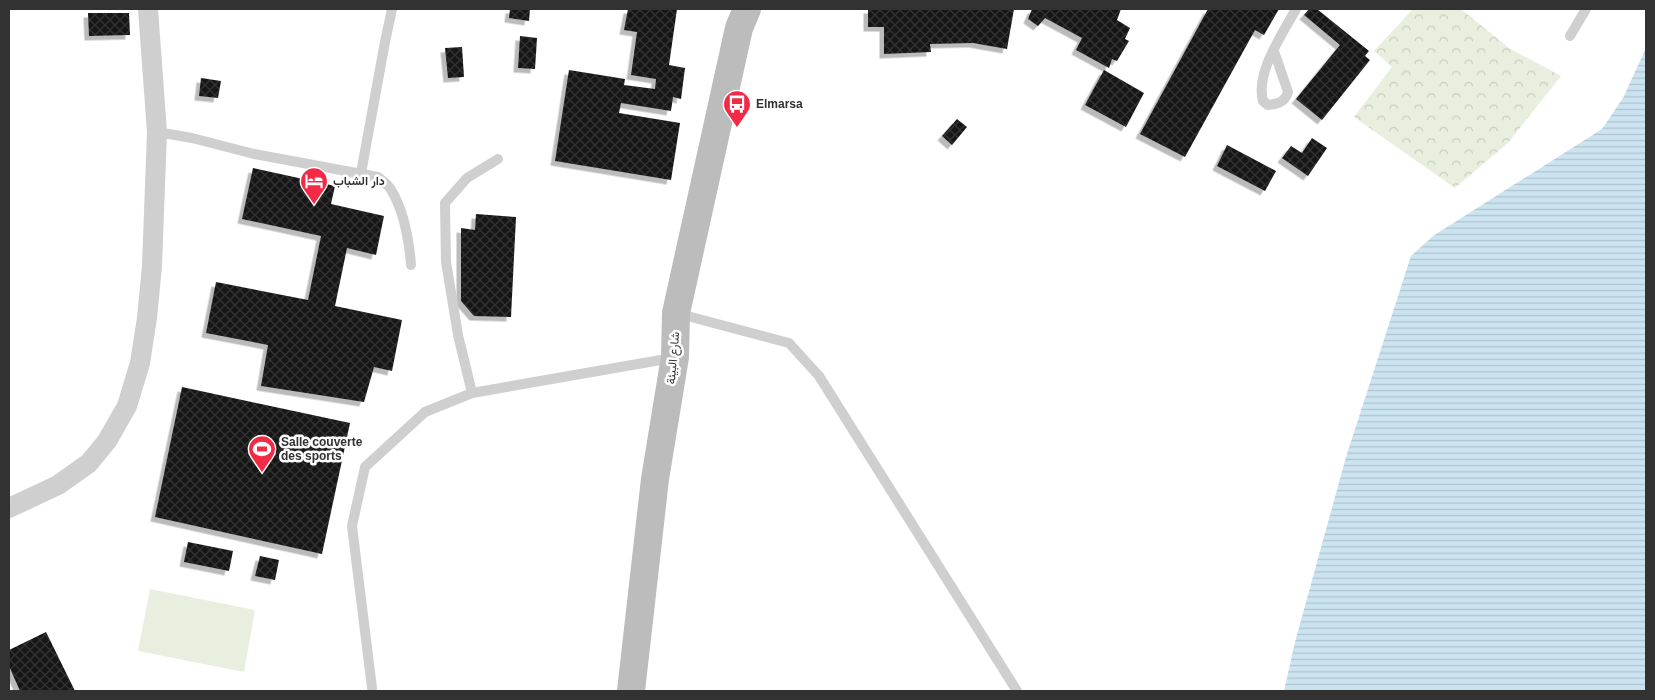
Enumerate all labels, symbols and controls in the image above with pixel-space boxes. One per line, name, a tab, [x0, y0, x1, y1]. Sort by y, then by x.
bus stop icon: Elmarsa	[722, 89, 752, 128]
place label: Elmarsa	[756, 97, 803, 111]
hotel icon: دار الشباب	[299, 166, 329, 205]
place label: دار الشباب	[333, 174, 385, 189]
street label: شارع البيئة	[664, 331, 684, 385]
sports icon: Salle couverte des sports	[247, 434, 277, 473]
place label: Salle couverte des sports	[281, 435, 363, 463]

